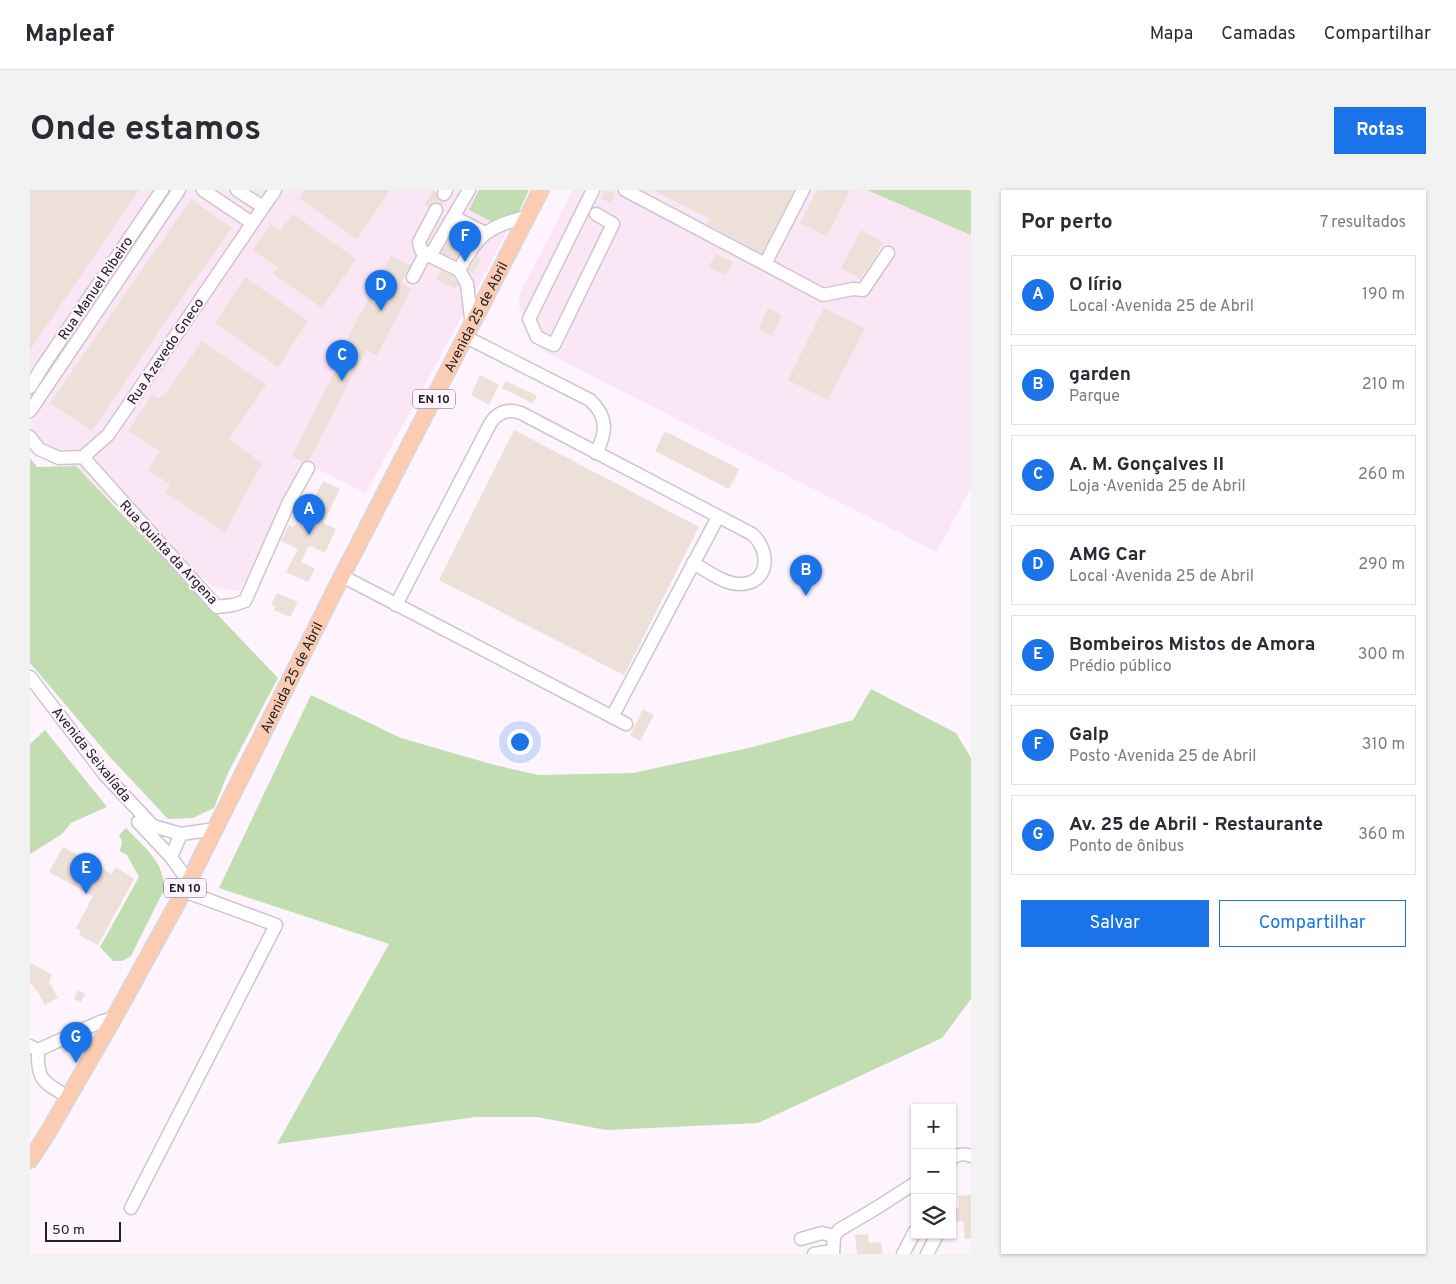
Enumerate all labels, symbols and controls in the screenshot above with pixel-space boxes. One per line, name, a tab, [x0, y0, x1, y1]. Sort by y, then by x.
text: Mapleaf	[25, 20, 114, 50]
text: Mapa	[1150, 23, 1193, 46]
text: Camadas	[1221, 23, 1296, 46]
text: Compartilhar	[1324, 23, 1431, 46]
button: Rotas	[1334, 107, 1426, 154]
text: Onde estamos	[30, 108, 261, 152]
text: Por perto	[1021, 209, 1113, 236]
text: 7 resultados	[1320, 213, 1406, 233]
pin: F	[449, 221, 481, 262]
street label: Rua Manuel Ribeiro	[55, 234, 137, 344]
street label: Avenida 25 de Abril	[441, 259, 513, 376]
pin: D	[365, 270, 397, 311]
text: O lírio	[1069, 273, 1122, 297]
text: A	[1032, 285, 1044, 305]
text: 190 m	[1362, 285, 1405, 305]
street label: Rua Azevedo Gneco	[124, 295, 208, 408]
text: Local · Avenida 25 de Abril	[1069, 297, 1254, 317]
pin: C	[326, 340, 358, 381]
text: garden	[1069, 363, 1131, 387]
text: B	[1032, 375, 1044, 395]
text: 210 m	[1362, 375, 1405, 395]
text: Parque	[1069, 387, 1120, 407]
road number: EN 10	[413, 390, 455, 408]
text: A. M. Gonçalves II	[1069, 453, 1224, 477]
text: C	[1033, 465, 1043, 485]
text: 260 m	[1358, 465, 1405, 485]
text: Loja · Avenida 25 de Abril	[1069, 477, 1246, 497]
pin: A	[293, 494, 325, 535]
street label: Rua Quinta da Argena	[115, 497, 221, 609]
text: AMG Car	[1069, 543, 1146, 567]
pin: B	[790, 555, 822, 596]
text: D	[1032, 555, 1044, 575]
text: 290 m	[1358, 555, 1405, 575]
text: Local · Avenida 25 de Abril	[1069, 567, 1254, 587]
street label: Avenida 25 de Abril	[257, 620, 327, 737]
text: Bombeiros Mistos de Amora	[1069, 633, 1315, 657]
text: E	[1033, 645, 1043, 665]
text: 300 m	[1358, 645, 1405, 665]
text: Prédio público	[1069, 657, 1172, 677]
street label: Avenida Seixalíada	[47, 704, 134, 806]
text: Galp	[1069, 723, 1109, 747]
your location	[507, 729, 533, 755]
text: F	[1033, 735, 1043, 755]
text: 310 m	[1362, 735, 1405, 755]
text: Posto · Avenida 25 de Abril	[1069, 747, 1257, 767]
text: Av. 25 de Abril - Restaurante	[1069, 813, 1323, 837]
text: G	[1033, 825, 1043, 845]
text: 360 m	[1358, 825, 1405, 845]
text: Ponto de ônibus	[1069, 837, 1184, 857]
pin: E	[70, 853, 102, 894]
road number: EN 10	[164, 878, 206, 898]
button: Salvar	[1021, 900, 1209, 947]
button: Compartilhar	[1219, 900, 1406, 947]
pin: G	[60, 1022, 92, 1063]
map controls	[911, 1104, 956, 1239]
button: +	[911, 1104, 956, 1149]
button: −	[911, 1149, 956, 1194]
button: layers	[911, 1194, 956, 1239]
scale bar	[45, 1219, 121, 1242]
text: 50 m	[52, 1222, 85, 1239]

